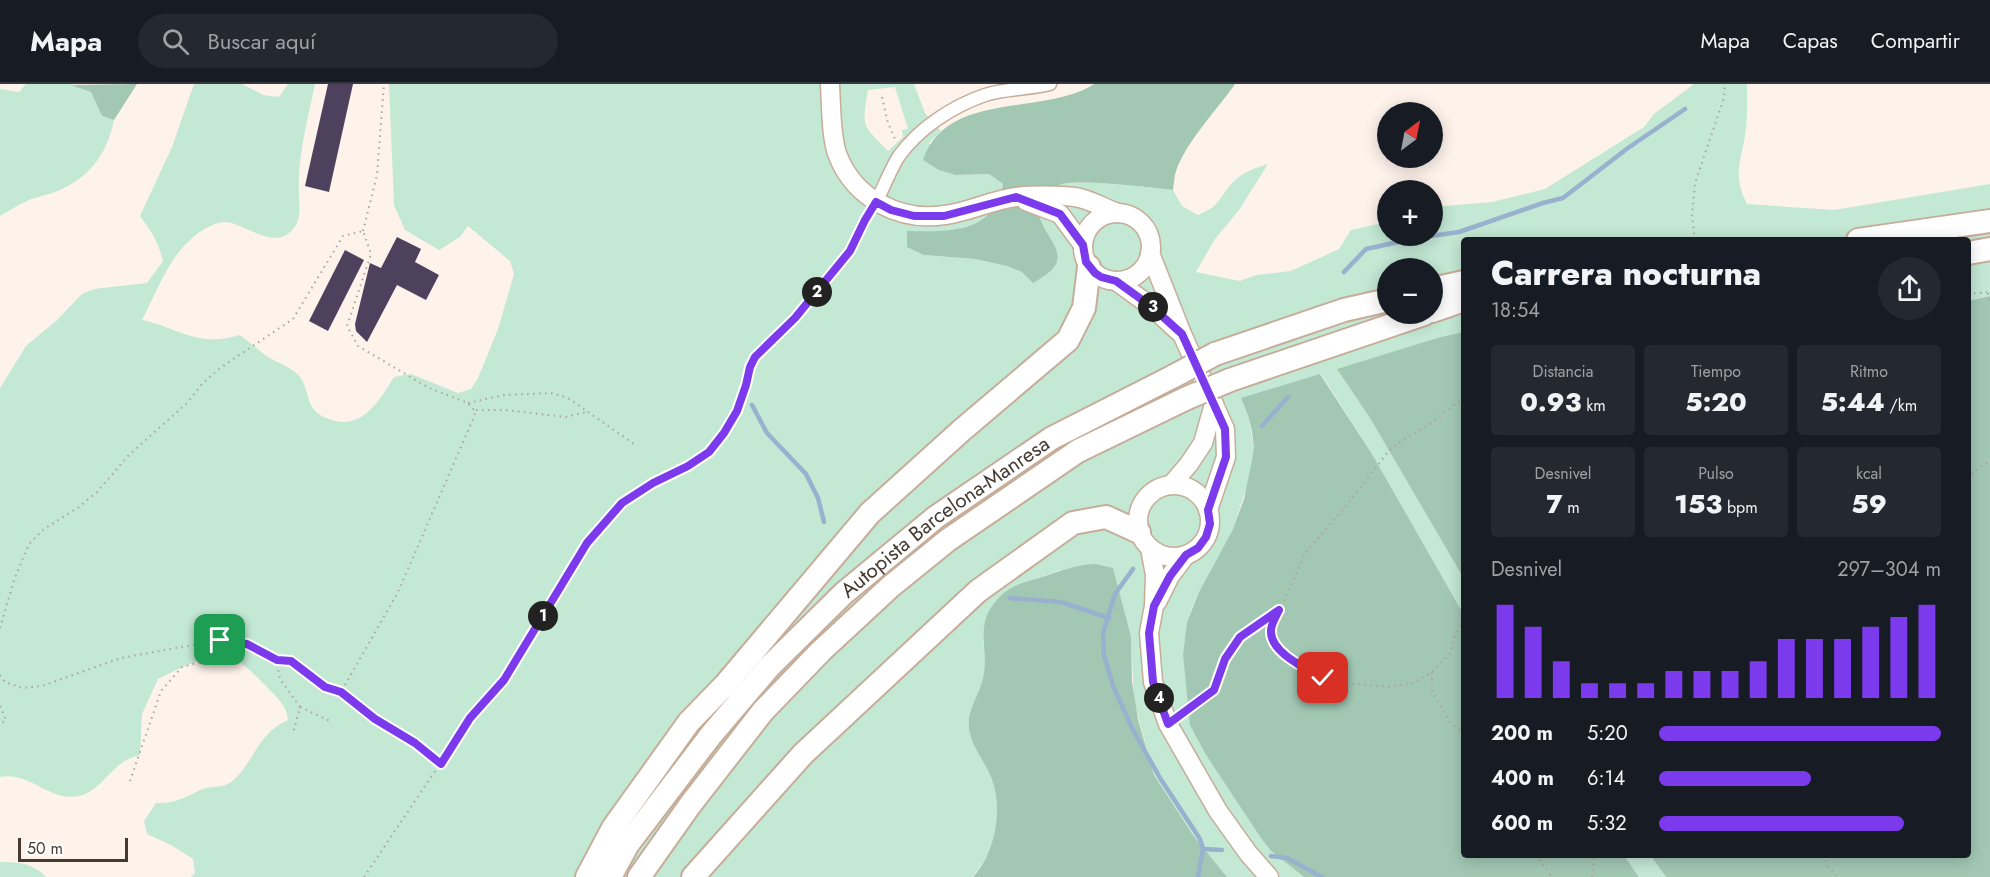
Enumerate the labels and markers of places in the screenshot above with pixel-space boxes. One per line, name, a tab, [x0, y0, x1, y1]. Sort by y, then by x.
pin: 2	[802, 277, 832, 307]
pin: 3	[1138, 292, 1168, 322]
pin: 1	[528, 601, 558, 631]
pin	[194, 614, 245, 665]
pin	[1297, 652, 1348, 703]
pin: 4	[1144, 683, 1174, 713]

